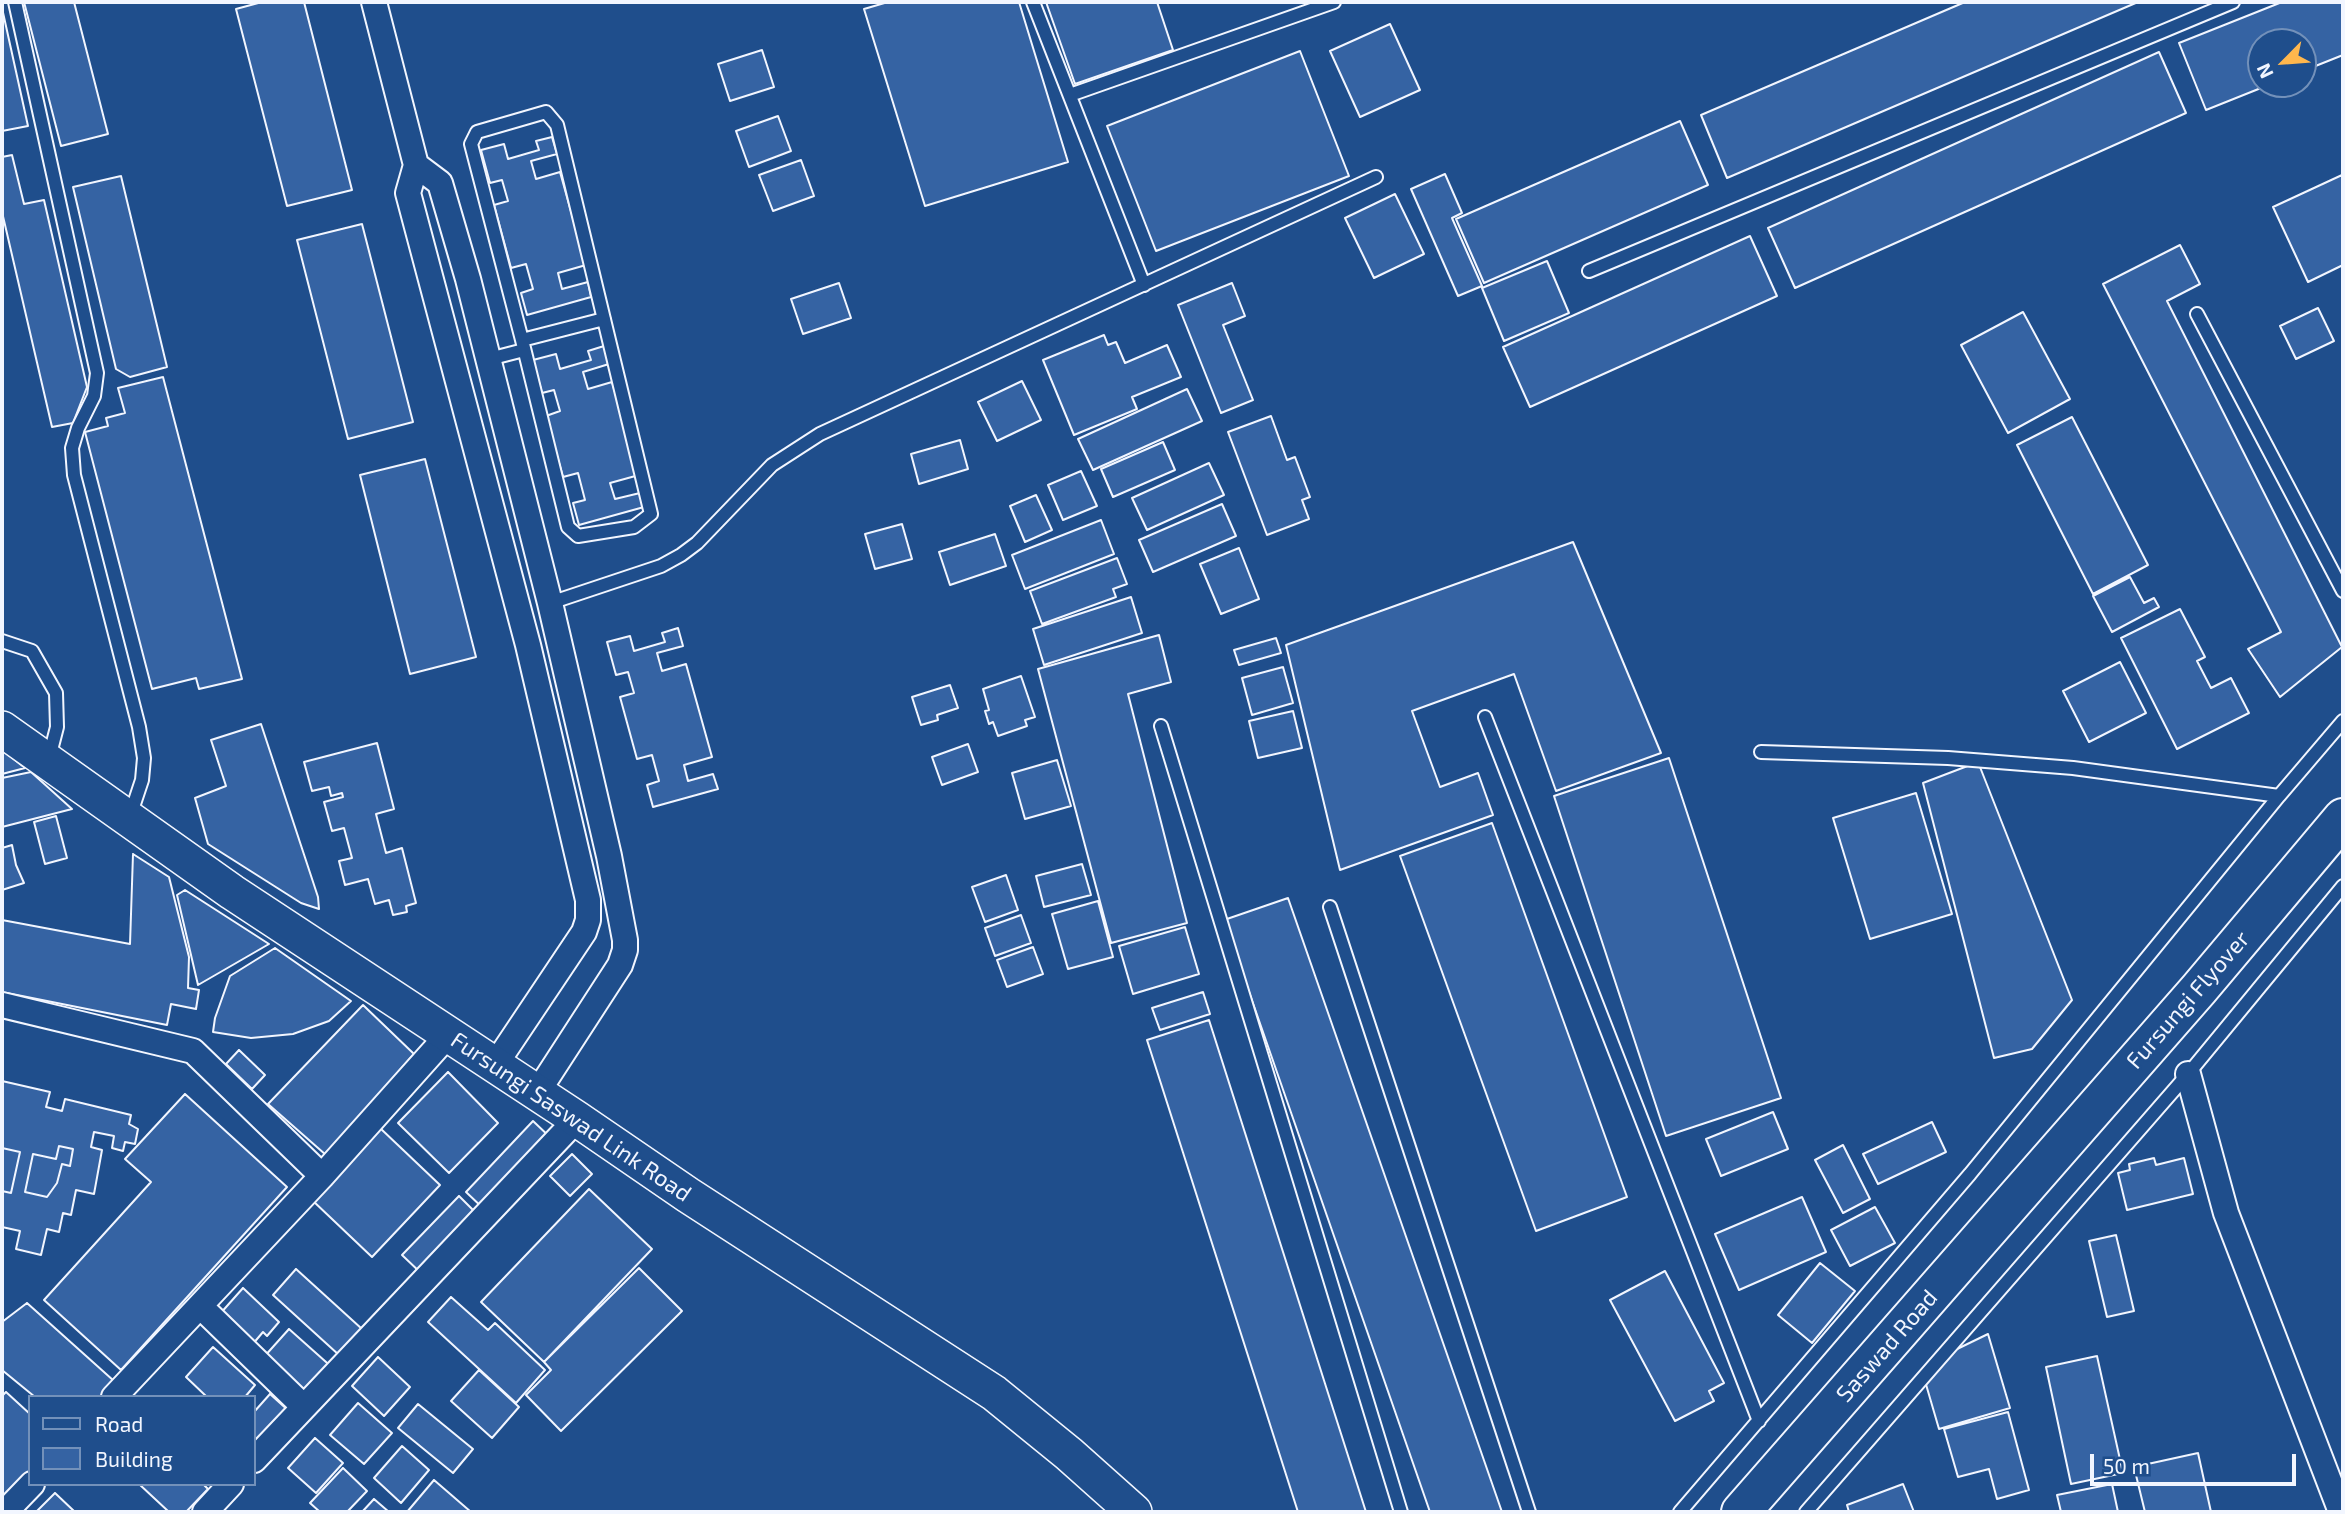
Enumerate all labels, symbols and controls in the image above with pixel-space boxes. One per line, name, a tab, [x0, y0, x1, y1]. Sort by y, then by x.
north arrow	[2247, 28, 2317, 98]
text: N	[2251, 60, 2278, 82]
street label: Fursungi Flyover	[2121, 925, 2255, 1075]
street label: Fursungi Saswad Link Road	[446, 1026, 696, 1208]
street label: Saswad Road	[1831, 1284, 1943, 1408]
legend	[28, 1395, 256, 1486]
text: Road	[95, 1411, 143, 1436]
scale bar	[2093, 1440, 2300, 1484]
text: Building	[95, 1446, 173, 1471]
text: 50 m	[2103, 1453, 2150, 1478]

